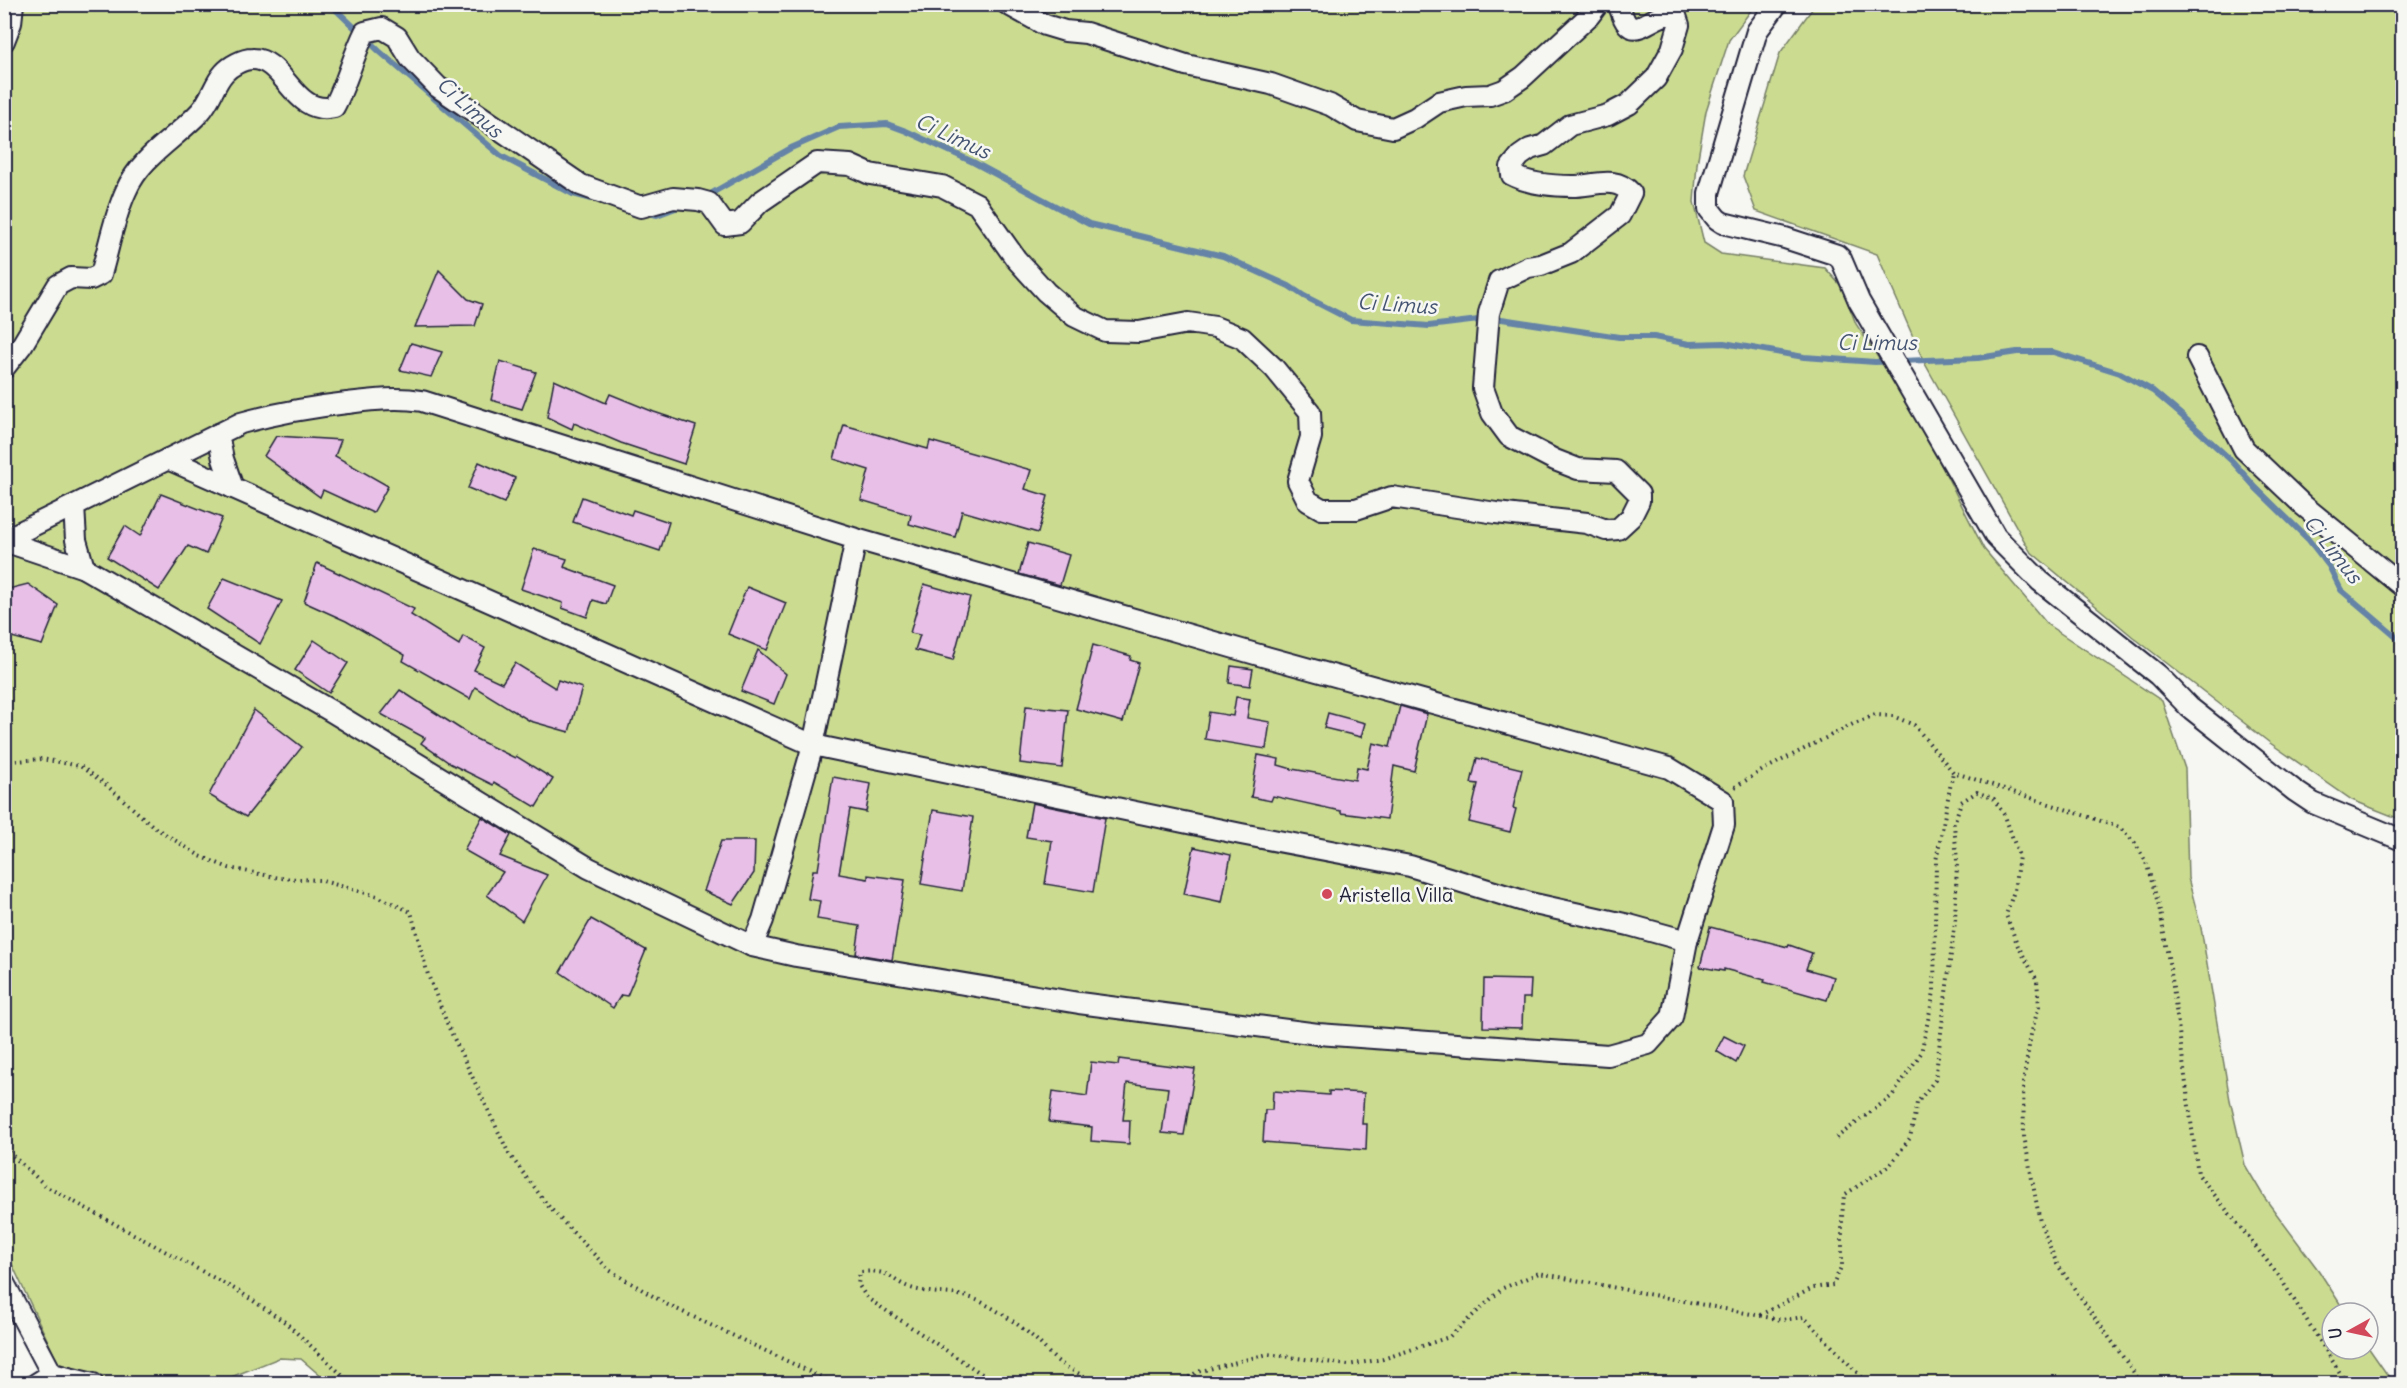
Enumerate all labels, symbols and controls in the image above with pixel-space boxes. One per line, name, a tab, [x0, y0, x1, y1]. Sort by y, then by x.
water label: Ci Limus	[431, 70, 510, 145]
water label: Ci Limus	[911, 107, 996, 166]
water label: Ci Limus	[1356, 288, 1439, 320]
water label: Ci Limus	[1837, 329, 1918, 356]
water label: Ci Limus	[2298, 509, 2369, 590]
place label: Aristella Villa	[1339, 882, 1453, 907]
marker: Aristella Villa	[1320, 887, 1334, 901]
north arrow	[2320, 1301, 2380, 1361]
text: U	[2324, 1326, 2346, 1340]

